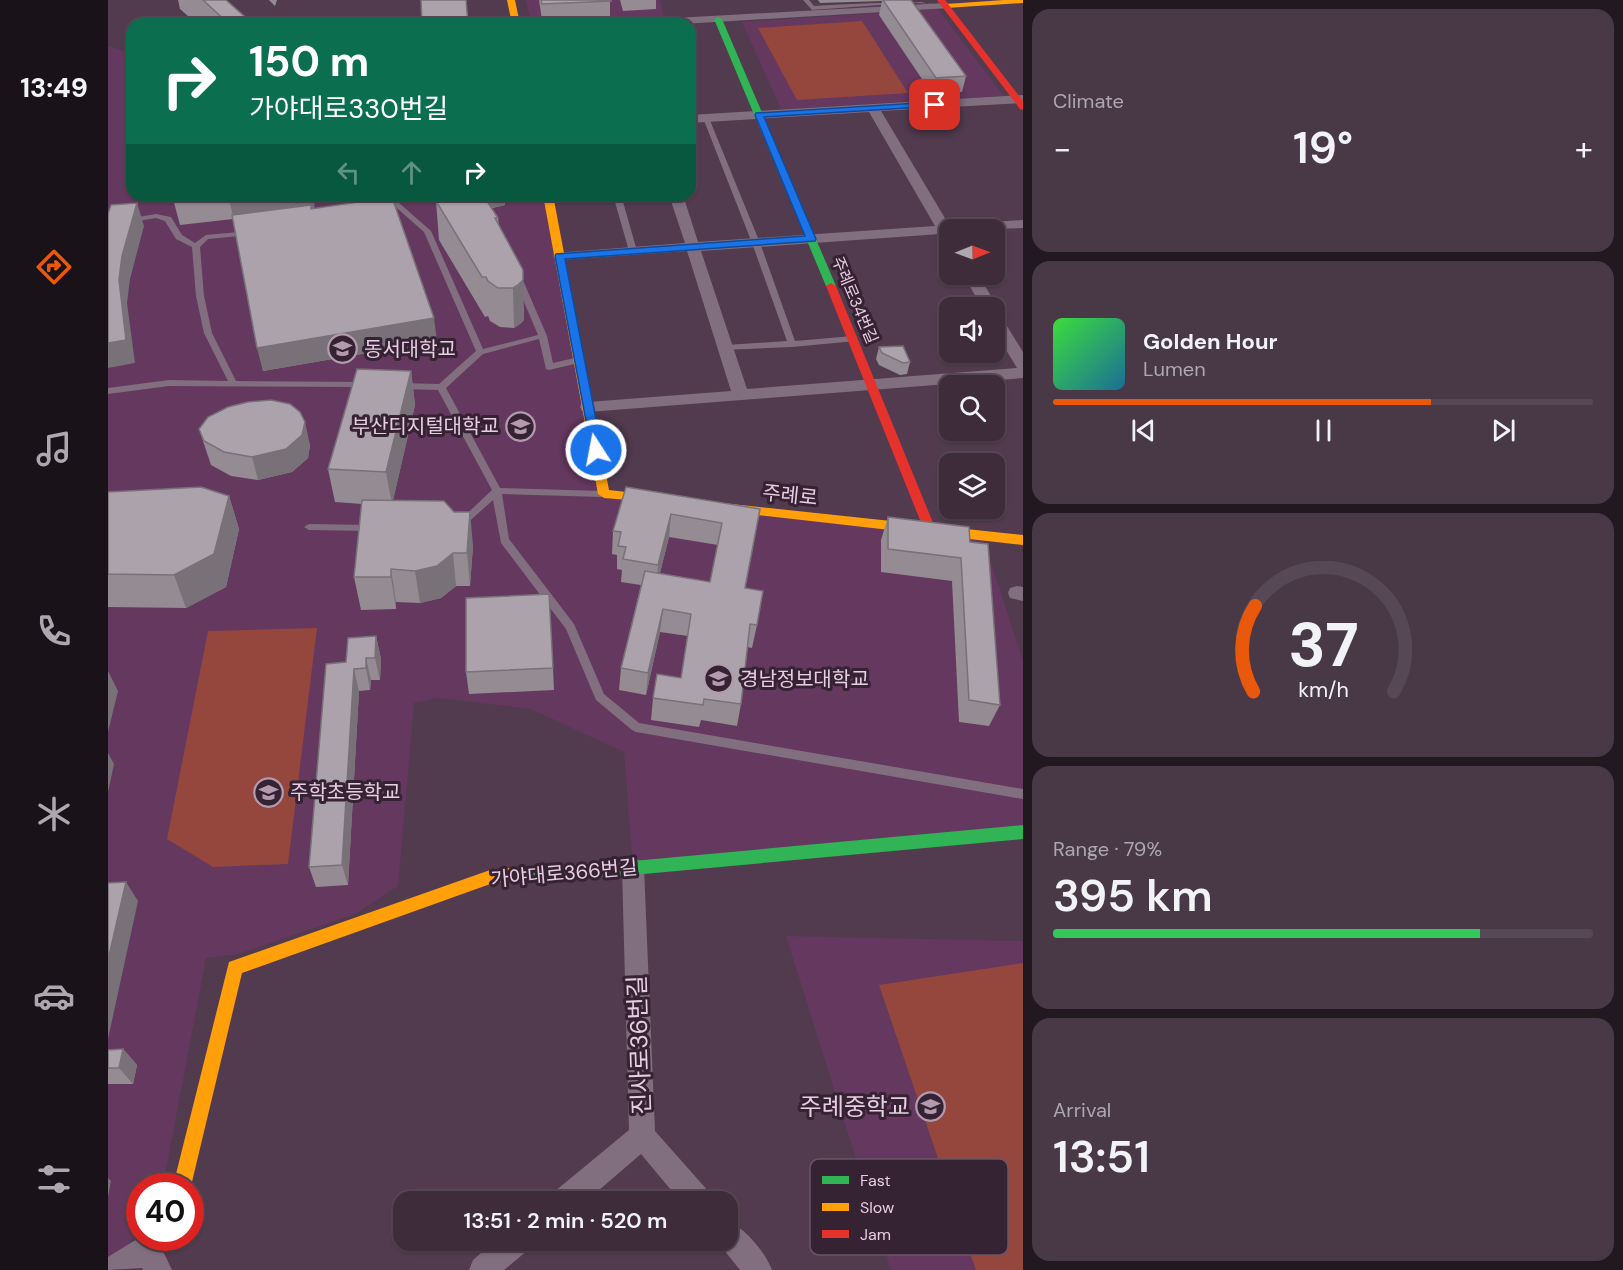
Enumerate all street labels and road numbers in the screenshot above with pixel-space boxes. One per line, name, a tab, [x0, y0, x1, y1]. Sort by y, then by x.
street label: 주례로34번길	[827, 253, 883, 347]
street label: 주례로	[761, 479, 819, 511]
street label: 가야대로366번길	[489, 854, 639, 892]
street label: 진사로36번길	[621, 975, 657, 1115]

